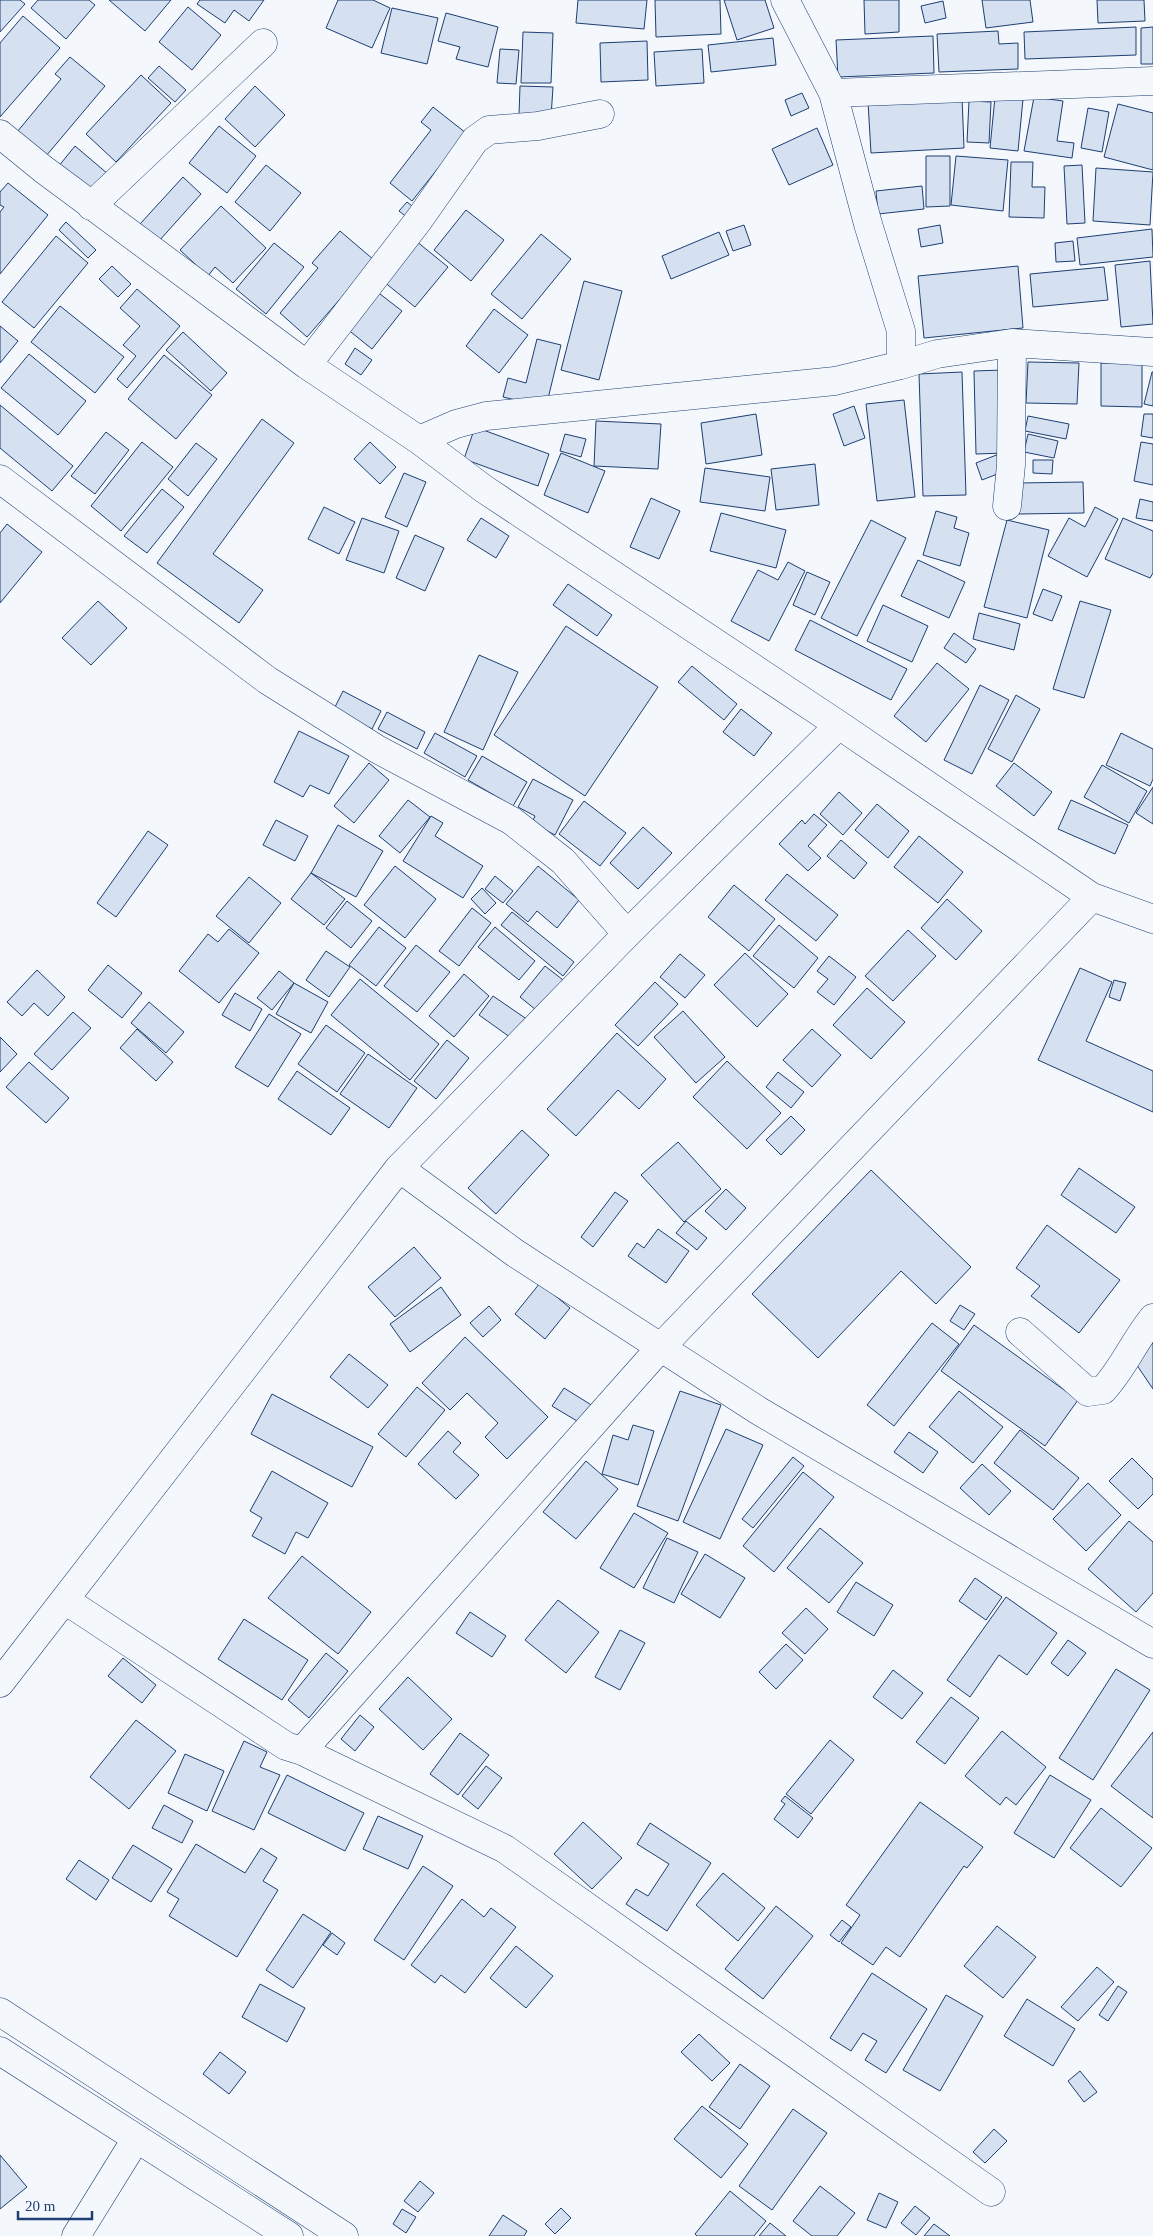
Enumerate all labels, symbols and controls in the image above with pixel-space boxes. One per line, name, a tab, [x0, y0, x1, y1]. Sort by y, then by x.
scale bar	[18, 2188, 91, 2220]
text: 20 m	[25, 2198, 56, 2214]

